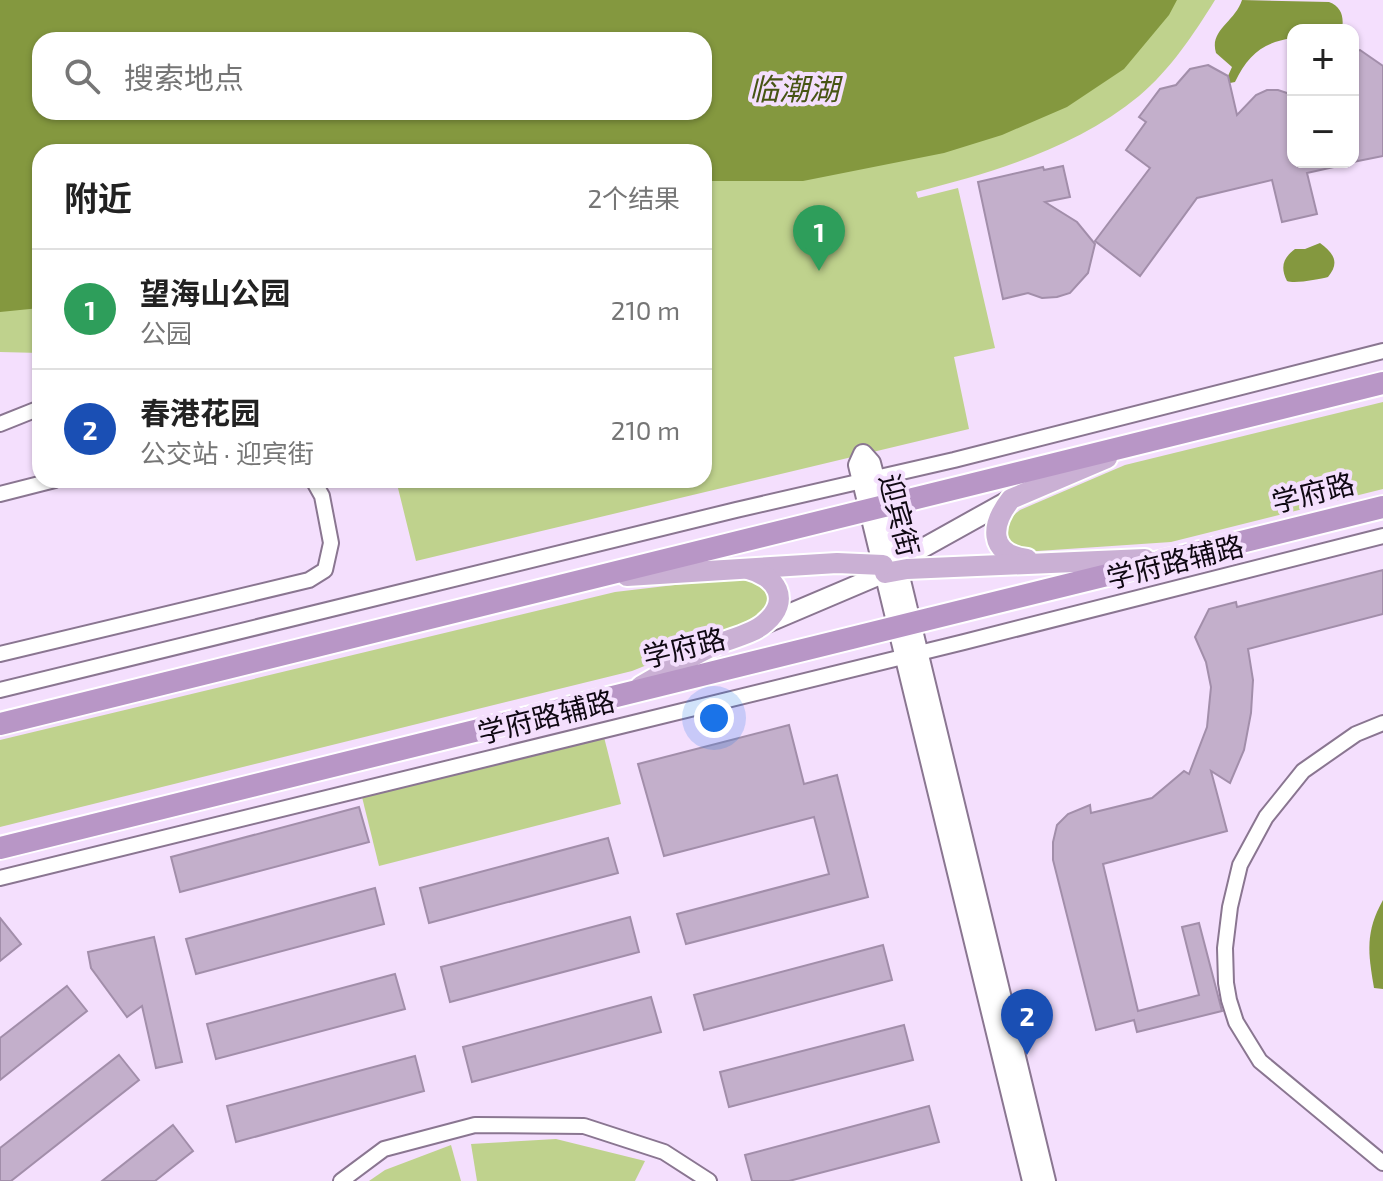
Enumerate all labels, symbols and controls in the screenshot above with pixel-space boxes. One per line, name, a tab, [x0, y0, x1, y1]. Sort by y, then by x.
map controls	[1287, 24, 1359, 168]
button: +	[1287, 24, 1359, 96]
search box	[32, 32, 712, 120]
icon: search	[60, 54, 104, 98]
text: 搜索地点	[124, 59, 244, 95]
water label: 临潮湖	[749, 70, 843, 106]
button: −	[1287, 96, 1359, 168]
text: 附近	[64, 177, 132, 218]
text: 2个结果	[587, 182, 680, 213]
pin: 1	[793, 205, 845, 271]
text: 望海山公园	[140, 274, 290, 310]
text: 1	[84, 294, 96, 325]
text: 210 m	[611, 294, 680, 325]
text: 公园	[140, 317, 192, 348]
text: 春港花园	[140, 394, 260, 430]
text: 2	[82, 414, 98, 445]
text: 210 m	[611, 414, 680, 445]
text: 公交站 · 迎宾街	[140, 437, 314, 468]
street label: 学府路	[1268, 465, 1358, 519]
street label: 迎宾街	[873, 470, 927, 560]
street label: 学府路辅路	[1103, 528, 1247, 594]
street label: 学府路	[639, 620, 729, 674]
street label: 学府路辅路	[474, 683, 618, 749]
your location	[694, 698, 734, 738]
pin: 2	[1001, 989, 1053, 1055]

